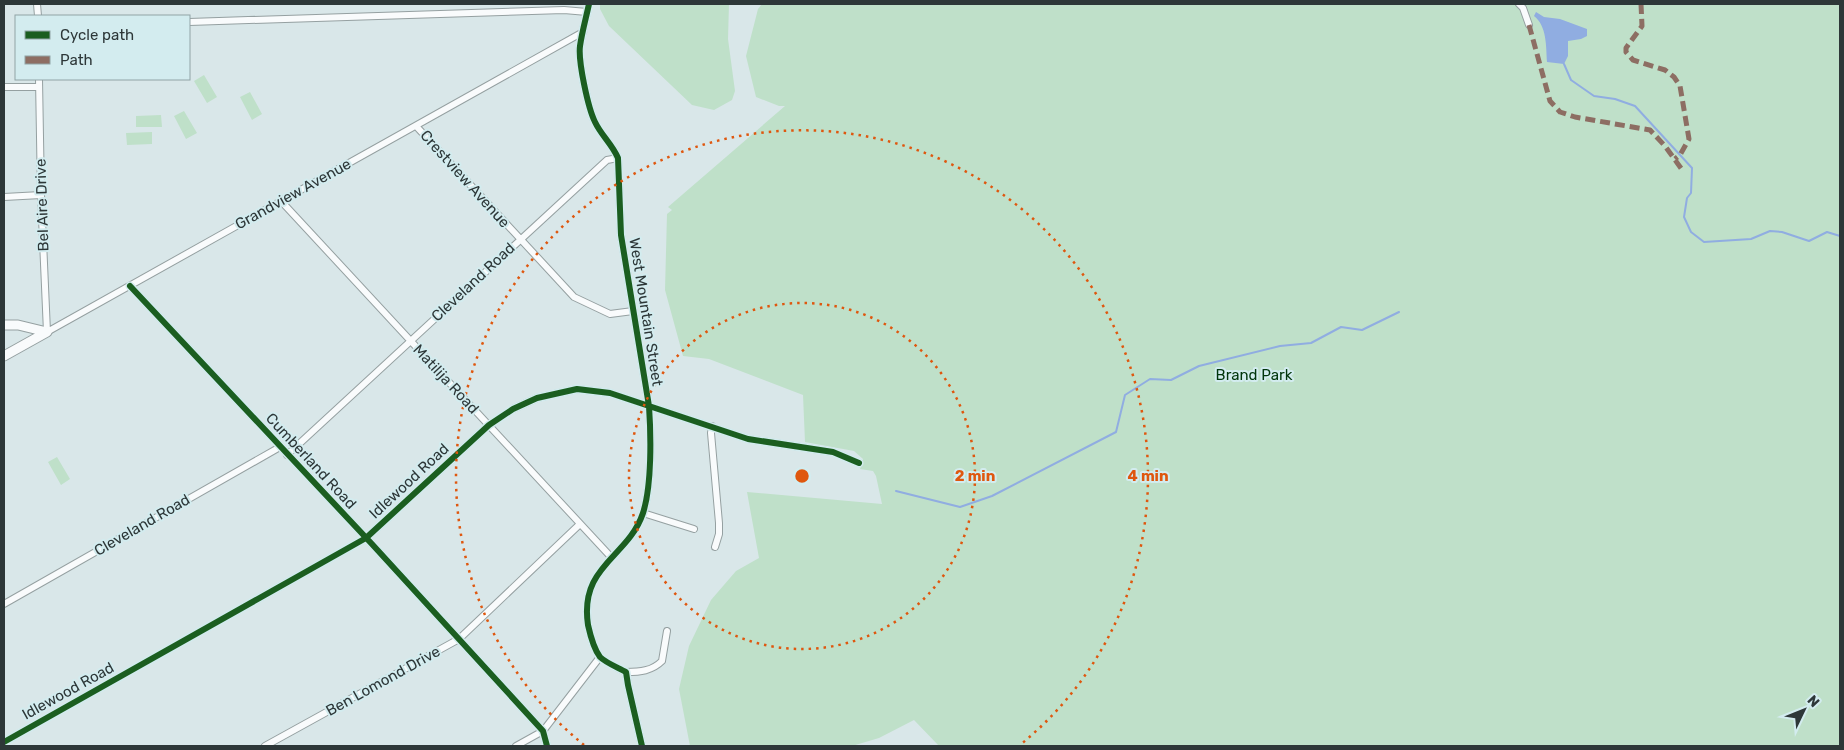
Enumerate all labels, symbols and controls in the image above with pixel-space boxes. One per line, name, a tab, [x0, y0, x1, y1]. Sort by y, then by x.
legend	[15, 15, 190, 80]
text: Cycle path	[60, 26, 134, 44]
text: Path	[60, 51, 93, 69]
street label: Crestview Avenue	[416, 126, 514, 232]
street label: Grandview Avenue	[232, 155, 354, 233]
street label: Bel Aire Drive	[31, 158, 53, 252]
street label: West Mountain Street	[625, 237, 667, 387]
street label: Cleveland Road	[428, 239, 518, 325]
street label: Matilija Road	[409, 341, 483, 417]
park label: Brand Park	[1216, 366, 1293, 384]
street label: Cumberland Road	[262, 409, 360, 513]
street label: Idlewood Road	[366, 440, 452, 522]
centre of rings	[793, 467, 811, 485]
text: 2 min	[955, 467, 995, 485]
text: 4 min	[1127, 467, 1169, 485]
street label: Cleveland Road	[91, 490, 193, 560]
street label: Ben Lomond Drive	[323, 642, 443, 720]
street label: Idlewood Road	[19, 658, 117, 724]
north arrow	[1779, 685, 1829, 735]
text: N	[1803, 692, 1823, 711]

